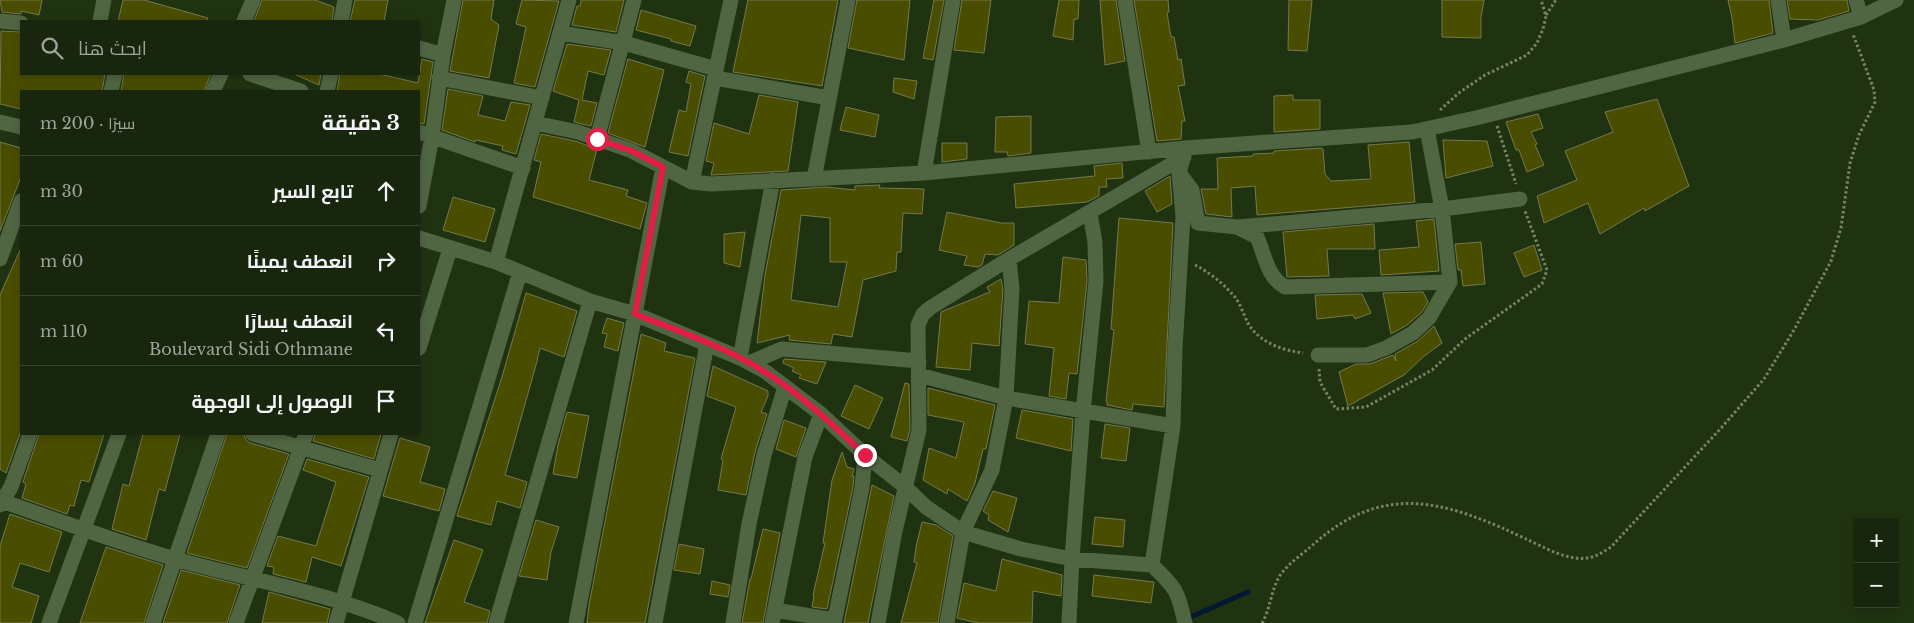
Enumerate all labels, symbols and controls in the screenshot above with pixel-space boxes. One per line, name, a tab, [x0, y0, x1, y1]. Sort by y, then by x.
search box	[20, 20, 420, 75]
icon: search	[38, 34, 66, 62]
text: ابحث هنا	[78, 37, 147, 60]
text: 3 دقيقة	[322, 110, 400, 136]
text: سيرًا · 200 m	[40, 113, 135, 133]
route start	[586, 128, 609, 151]
icon: ahead	[372, 177, 400, 205]
text: تابع السير	[272, 180, 353, 203]
text: 30 m	[40, 181, 83, 201]
icon: right	[372, 247, 400, 275]
text: انعطف يمينًا	[247, 250, 353, 273]
text: 60 m	[40, 251, 83, 271]
text: انعطف يسارًا	[244, 310, 353, 333]
icon: left	[372, 317, 400, 345]
text: 110 m	[40, 321, 87, 341]
text: Boulevard Sidi Othmane	[149, 339, 353, 359]
icon: arrive	[372, 387, 400, 415]
text: الوصول إلى الوجهة	[192, 390, 353, 413]
route end	[854, 444, 877, 467]
map controls	[1854, 518, 1899, 608]
button: +	[1854, 518, 1899, 563]
button: −	[1854, 563, 1899, 608]

